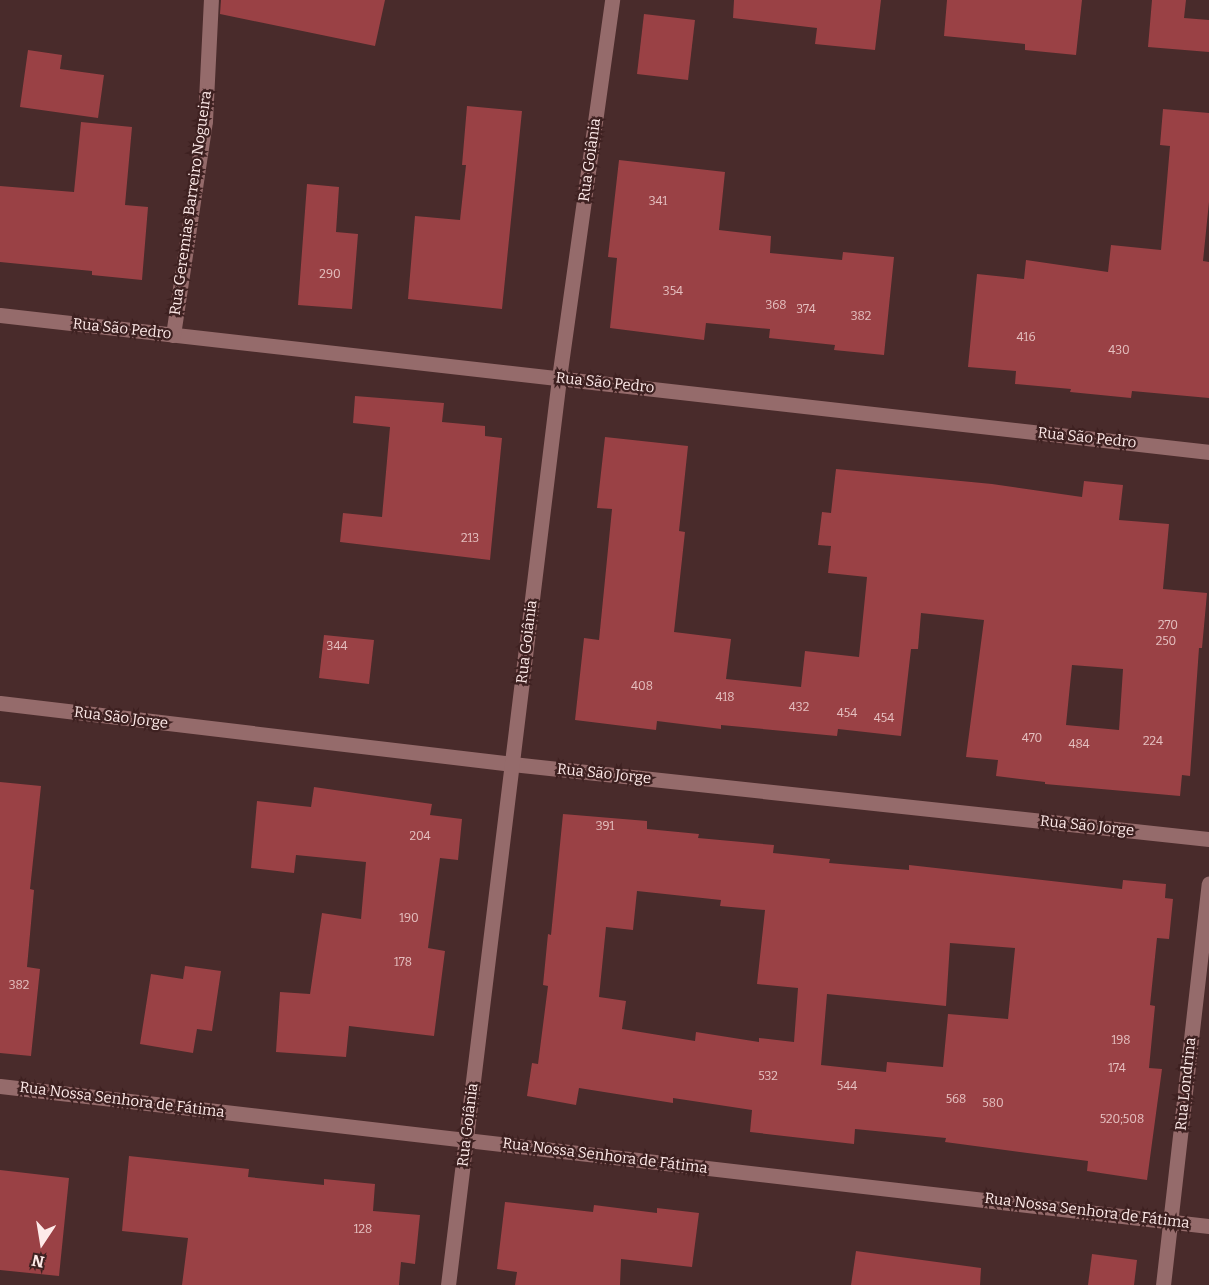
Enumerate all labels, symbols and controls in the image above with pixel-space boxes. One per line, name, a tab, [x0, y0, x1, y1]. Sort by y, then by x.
street label: Rua Geremias Barreiro Nogueira	[166, 90, 216, 316]
street label: Rua Goiânia	[575, 117, 605, 203]
house number: 341	[649, 195, 667, 209]
house number: 290	[319, 268, 341, 282]
house number: 354	[663, 285, 683, 299]
house number: 368	[765, 299, 787, 313]
house number: 374	[796, 303, 816, 317]
house number: 382	[851, 310, 871, 324]
street label: Rua São Pedro	[72, 315, 172, 343]
house number: 416	[1017, 331, 1035, 345]
house number: 430	[1108, 344, 1130, 358]
street label: Rua São Pedro	[555, 369, 655, 397]
street label: Rua São Pedro	[1037, 424, 1137, 452]
house number: 213	[461, 532, 479, 546]
street label: Rua Goiânia	[513, 599, 541, 685]
house number: 270	[1158, 619, 1178, 633]
house number: 250	[1156, 635, 1176, 649]
house number: 344	[327, 640, 347, 654]
house number: 408	[631, 680, 653, 694]
house number: 418	[715, 691, 735, 705]
house number: 432	[789, 701, 809, 715]
street label: Rua São Jorge	[73, 703, 169, 733]
house number: 454	[837, 707, 857, 721]
house number: 454	[874, 712, 894, 726]
house number: 470	[1022, 732, 1042, 746]
house number: 224	[1143, 735, 1163, 749]
house number: 484	[1068, 738, 1090, 752]
street label: Rua São Jorge	[556, 760, 652, 788]
street label: Rua São Jorge	[1039, 812, 1135, 840]
house number: 391	[596, 820, 614, 834]
house number: 204	[409, 830, 431, 844]
house number: 190	[399, 912, 419, 926]
house number: 178	[394, 956, 412, 970]
house number: 382	[9, 979, 29, 993]
house number: 198	[1111, 1034, 1131, 1048]
street label: Rua Londrina	[1172, 1036, 1200, 1132]
house number: 174	[1108, 1062, 1126, 1076]
house number: 532	[758, 1070, 778, 1084]
street label: Rua Nossa Senhora de Fátima	[18, 1078, 226, 1122]
house number: 544	[837, 1080, 857, 1094]
street label: Rua Goiânia	[454, 1082, 482, 1168]
house number: 568	[946, 1093, 966, 1107]
house number: 580	[982, 1097, 1004, 1111]
house number: 520;508	[1100, 1113, 1144, 1127]
street label: Rua Nossa Senhora de Fátima	[501, 1134, 709, 1178]
street label: Rua Nossa Senhora de Fátima	[983, 1189, 1191, 1233]
north arrow	[12, 1213, 72, 1273]
house number: 128	[354, 1223, 372, 1237]
text: N	[30, 1251, 46, 1272]

